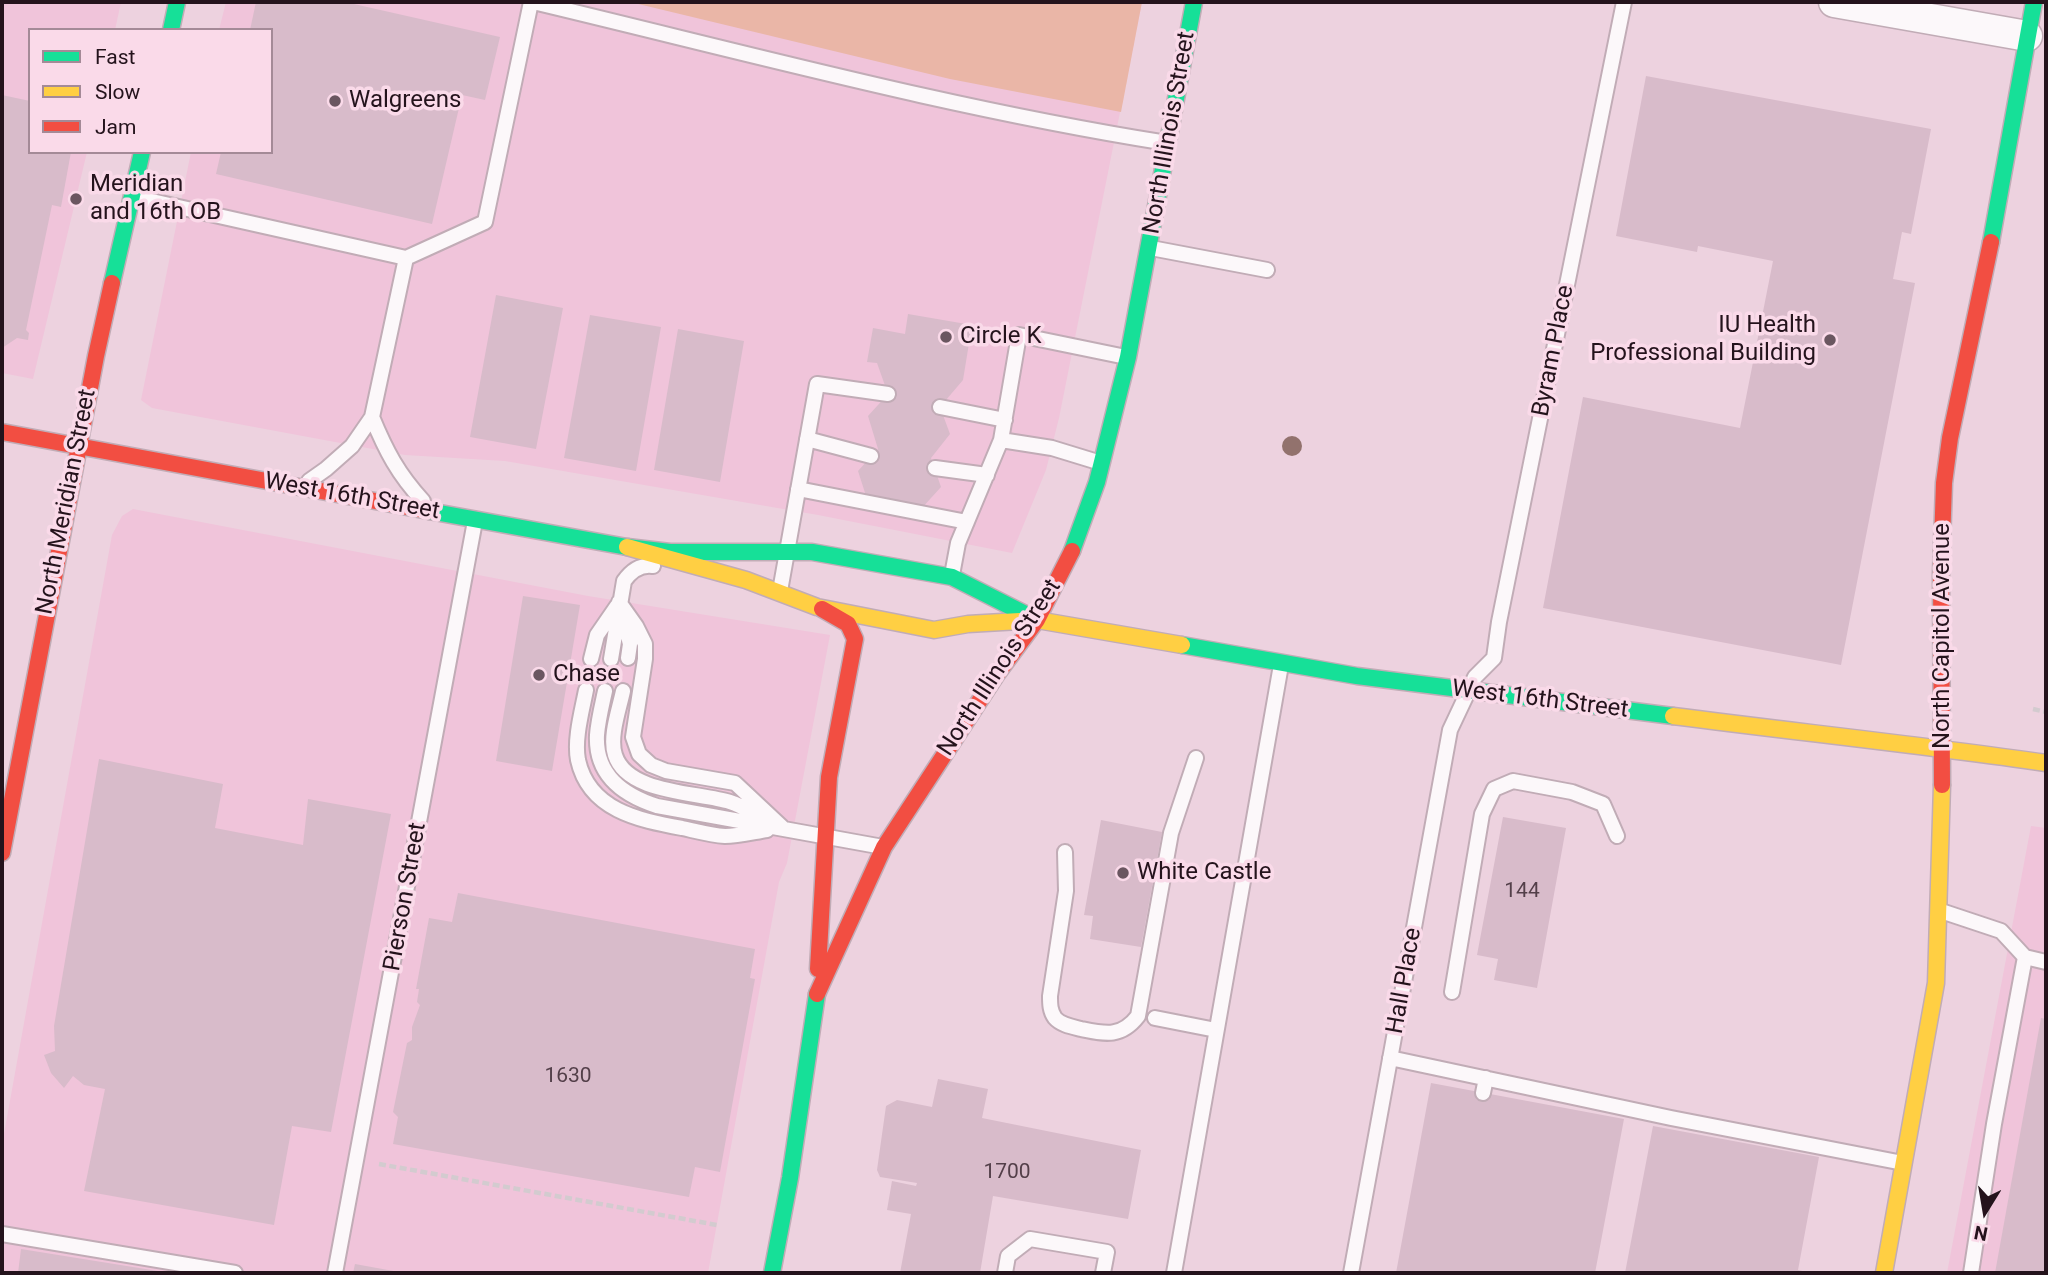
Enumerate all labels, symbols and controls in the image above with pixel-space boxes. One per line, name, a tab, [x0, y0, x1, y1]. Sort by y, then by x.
legend	[28, 28, 273, 154]
street label: North Illinois Street	[1138, 30, 1202, 236]
text: Fast	[95, 45, 135, 69]
text: Slow	[95, 80, 140, 104]
place label: Walgreens	[349, 87, 461, 115]
marker: Walgreens	[327, 93, 343, 109]
text: Jam	[95, 115, 136, 139]
place label: Meridian and 16th OB	[90, 171, 221, 227]
marker: Meridian and 16th OB	[68, 191, 84, 207]
street label: Byram Place	[1527, 283, 1581, 419]
place label: IU Health Professional Building	[1590, 312, 1816, 368]
place label: Circle K	[960, 323, 1042, 351]
marker: Circle K	[938, 329, 954, 345]
marker: IU Health Professional Building	[1822, 332, 1838, 348]
street label: North Meridian Street	[31, 387, 103, 617]
street label: West 16th Street	[262, 467, 442, 527]
street label: North Capitol Avenue	[1929, 523, 1957, 749]
street label: North Illinois Street	[932, 574, 1068, 762]
place label: Chase	[553, 661, 620, 689]
marker: Chase	[531, 667, 547, 683]
street label: West 16th Street	[1450, 675, 1630, 725]
street label: Pierson Street	[379, 820, 433, 974]
place label: White Castle	[1137, 859, 1271, 887]
marker: White Castle	[1115, 865, 1131, 881]
house number: 144	[1504, 879, 1540, 905]
street label: Hall Place	[1382, 926, 1428, 1036]
house number: 1630	[544, 1064, 592, 1090]
house number: 1700	[983, 1160, 1031, 1186]
north arrow	[1950, 1177, 2020, 1247]
text: N	[1972, 1221, 1990, 1246]

